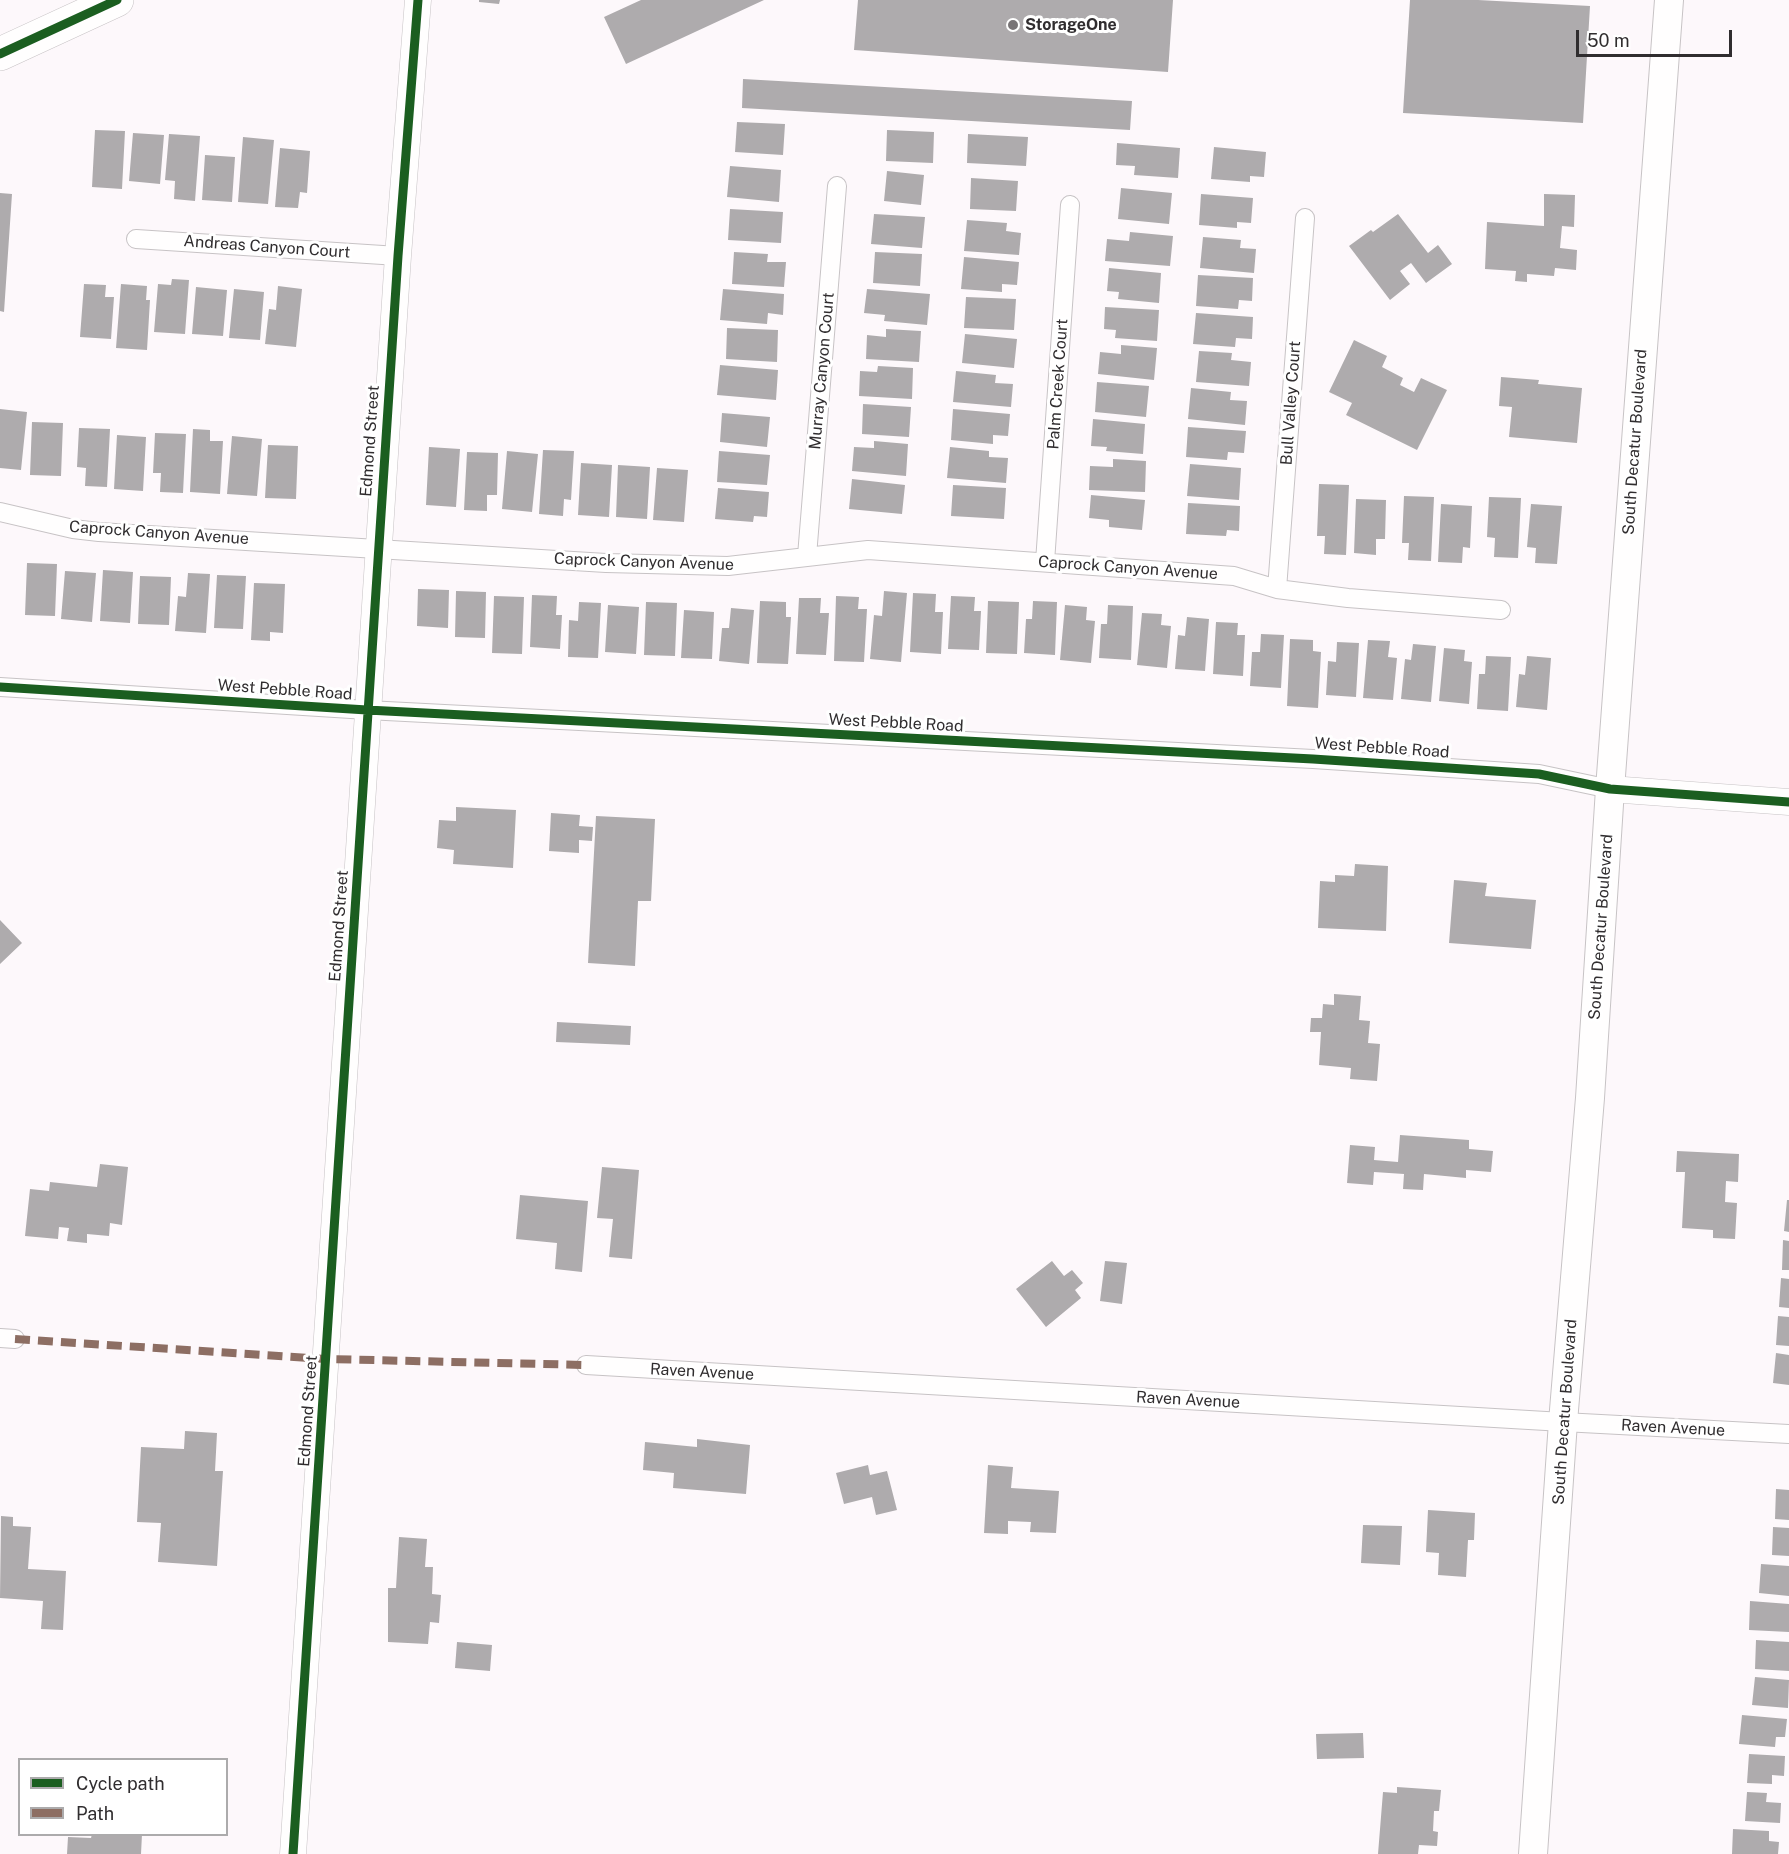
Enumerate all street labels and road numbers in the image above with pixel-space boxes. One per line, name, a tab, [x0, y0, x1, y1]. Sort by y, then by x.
street label: Andreas Canyon Court	[183, 232, 351, 262]
street label: Murray Canyon Court	[806, 292, 838, 450]
street label: Palm Creek Court	[1044, 318, 1072, 450]
street label: Bull Valley Court	[1277, 340, 1305, 466]
street label: South Decatur Boulevard	[1619, 348, 1651, 536]
street label: Edmond Street	[357, 385, 383, 497]
street label: Caprock Canyon Avenue	[68, 517, 250, 549]
street label: Caprock Canyon Avenue	[554, 549, 734, 575]
street label: Caprock Canyon Avenue	[1037, 552, 1219, 584]
street label: West Pebble Road	[217, 676, 353, 704]
street label: West Pebble Road	[828, 710, 964, 736]
street label: West Pebble Road	[1314, 734, 1450, 762]
street label: South Decatur Boulevard	[1585, 833, 1617, 1021]
street label: Edmond Street	[326, 870, 352, 982]
street label: South Decatur Boulevard	[1549, 1318, 1581, 1506]
street label: Edmond Street	[295, 1355, 321, 1467]
street label: Raven Avenue	[649, 1360, 755, 1384]
street label: Raven Avenue	[1135, 1388, 1241, 1412]
street label: Raven Avenue	[1620, 1416, 1726, 1440]

